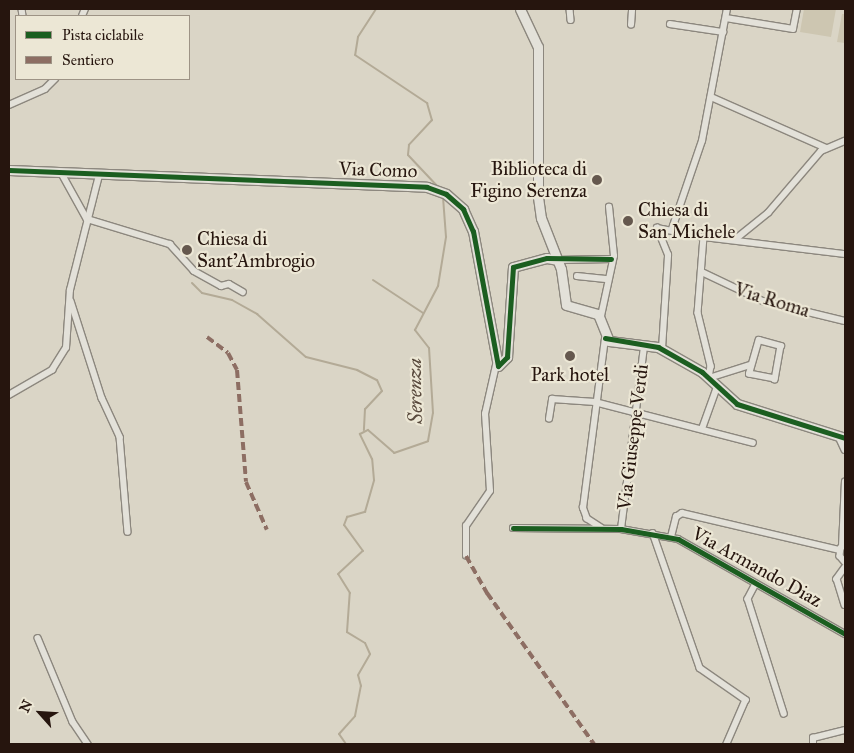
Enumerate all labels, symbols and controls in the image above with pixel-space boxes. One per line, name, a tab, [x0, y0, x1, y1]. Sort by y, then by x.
legend	[15, 15, 190, 80]
text: Pista ciclabile	[62, 26, 144, 44]
text: Sentiero	[62, 51, 114, 69]
street label: Via Como	[338, 157, 418, 183]
place label: Biblioteca di Figino Serenza	[470, 158, 587, 202]
marker: Biblioteca di Figino Serenza	[591, 174, 603, 186]
place label: Chiesa di San Michele	[638, 199, 735, 243]
marker: Chiesa di San Michele	[622, 215, 634, 227]
place label: Chiesa di Sant'Ambrogio	[197, 228, 315, 272]
marker: Chiesa di Sant'Ambrogio	[181, 244, 193, 256]
street label: Via Roma	[732, 278, 812, 322]
marker: Park hotel	[564, 350, 576, 362]
water label: Serenza	[402, 358, 428, 424]
street label: Via Giuseppe Verdi	[613, 363, 653, 511]
place label: Park hotel	[531, 364, 609, 386]
street label: Via Armando Diaz	[688, 522, 826, 612]
north arrow	[15, 688, 65, 738]
text: N	[16, 697, 36, 715]

